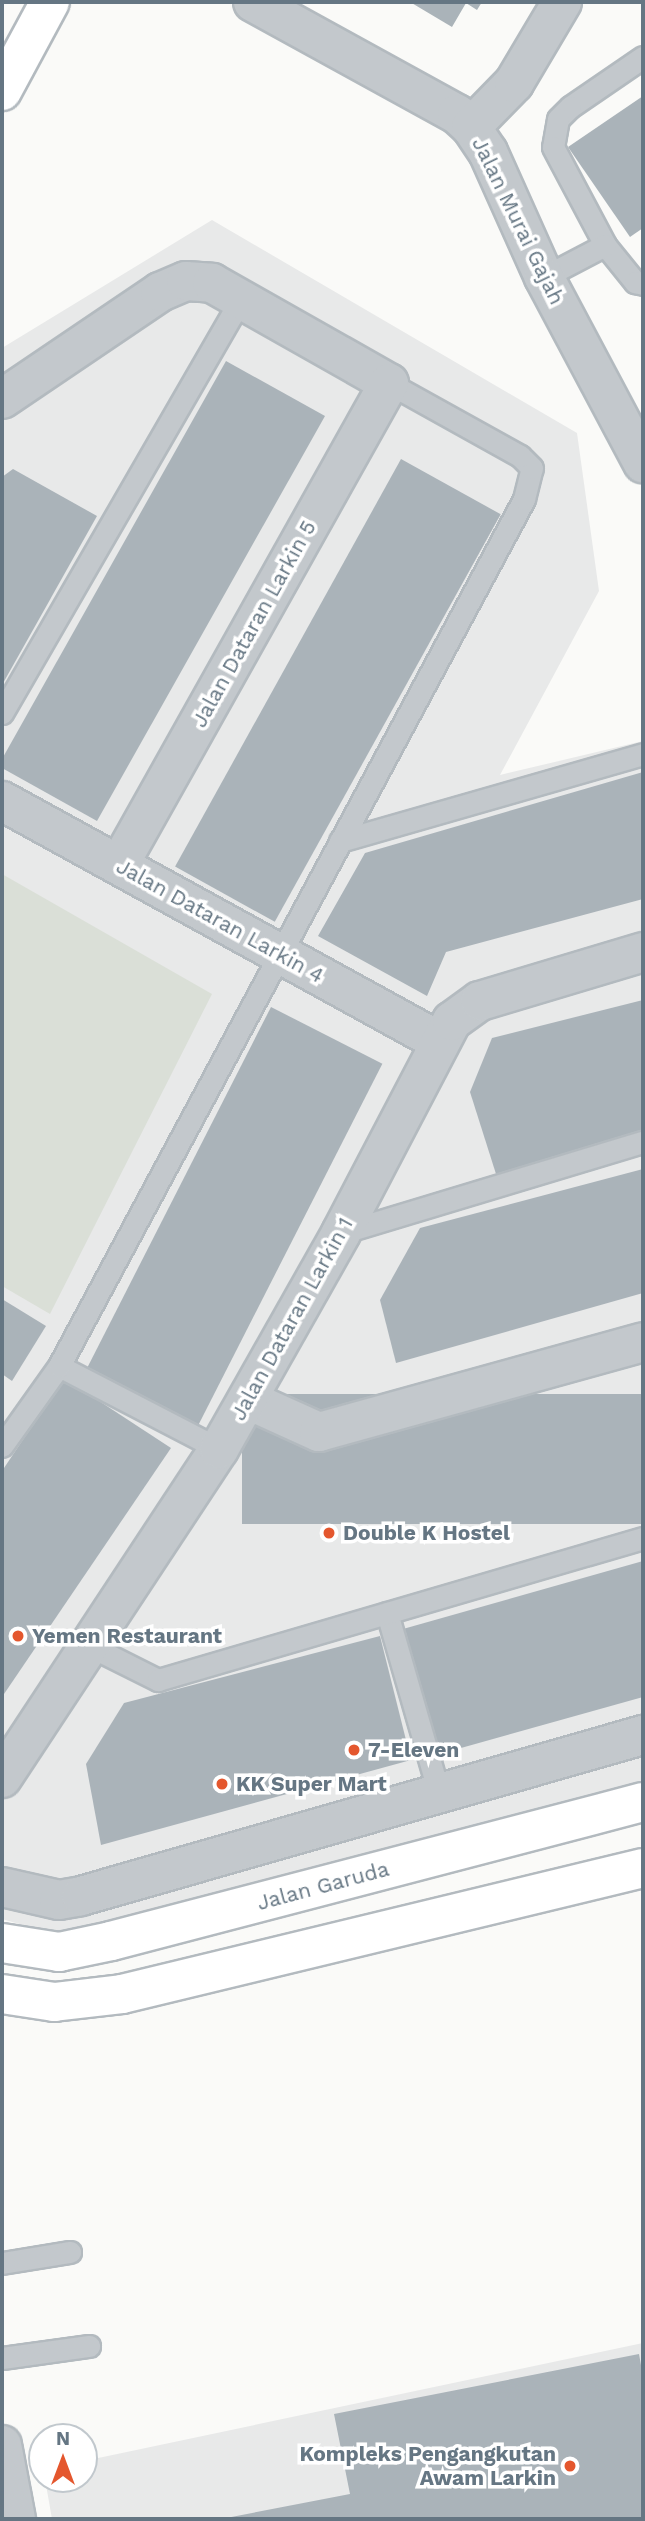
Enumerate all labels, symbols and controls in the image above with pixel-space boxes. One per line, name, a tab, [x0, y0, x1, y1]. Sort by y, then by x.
street label: Jalan Murai Gajah	[467, 133, 569, 309]
street label: Jalan Dataran Larkin 5	[187, 516, 321, 732]
street label: Jalan Dataran Larkin 4	[112, 854, 328, 988]
street label: Jalan Dataran Larkin 1	[226, 1213, 358, 1425]
place label: Double K Hostel	[343, 1520, 510, 1546]
marker: Double K Hostel	[321, 1525, 337, 1541]
place label: Yemen Restaurant	[32, 1623, 222, 1649]
marker: Yemen Restaurant	[10, 1628, 26, 1644]
place label: 7-Eleven	[368, 1737, 459, 1763]
marker: 7-Eleven	[346, 1742, 362, 1758]
place label: KK Super Mart	[236, 1771, 387, 1797]
marker: KK Super Mart	[214, 1776, 230, 1792]
street label: Jalan Garuda	[254, 1856, 392, 1916]
north arrow	[28, 2423, 98, 2493]
text: N	[56, 2427, 70, 2450]
place label: Kompleks Pengangkutan Awam Larkin	[300, 2441, 556, 2491]
marker: Kompleks Pengangkutan Awam Larkin	[562, 2458, 578, 2474]

